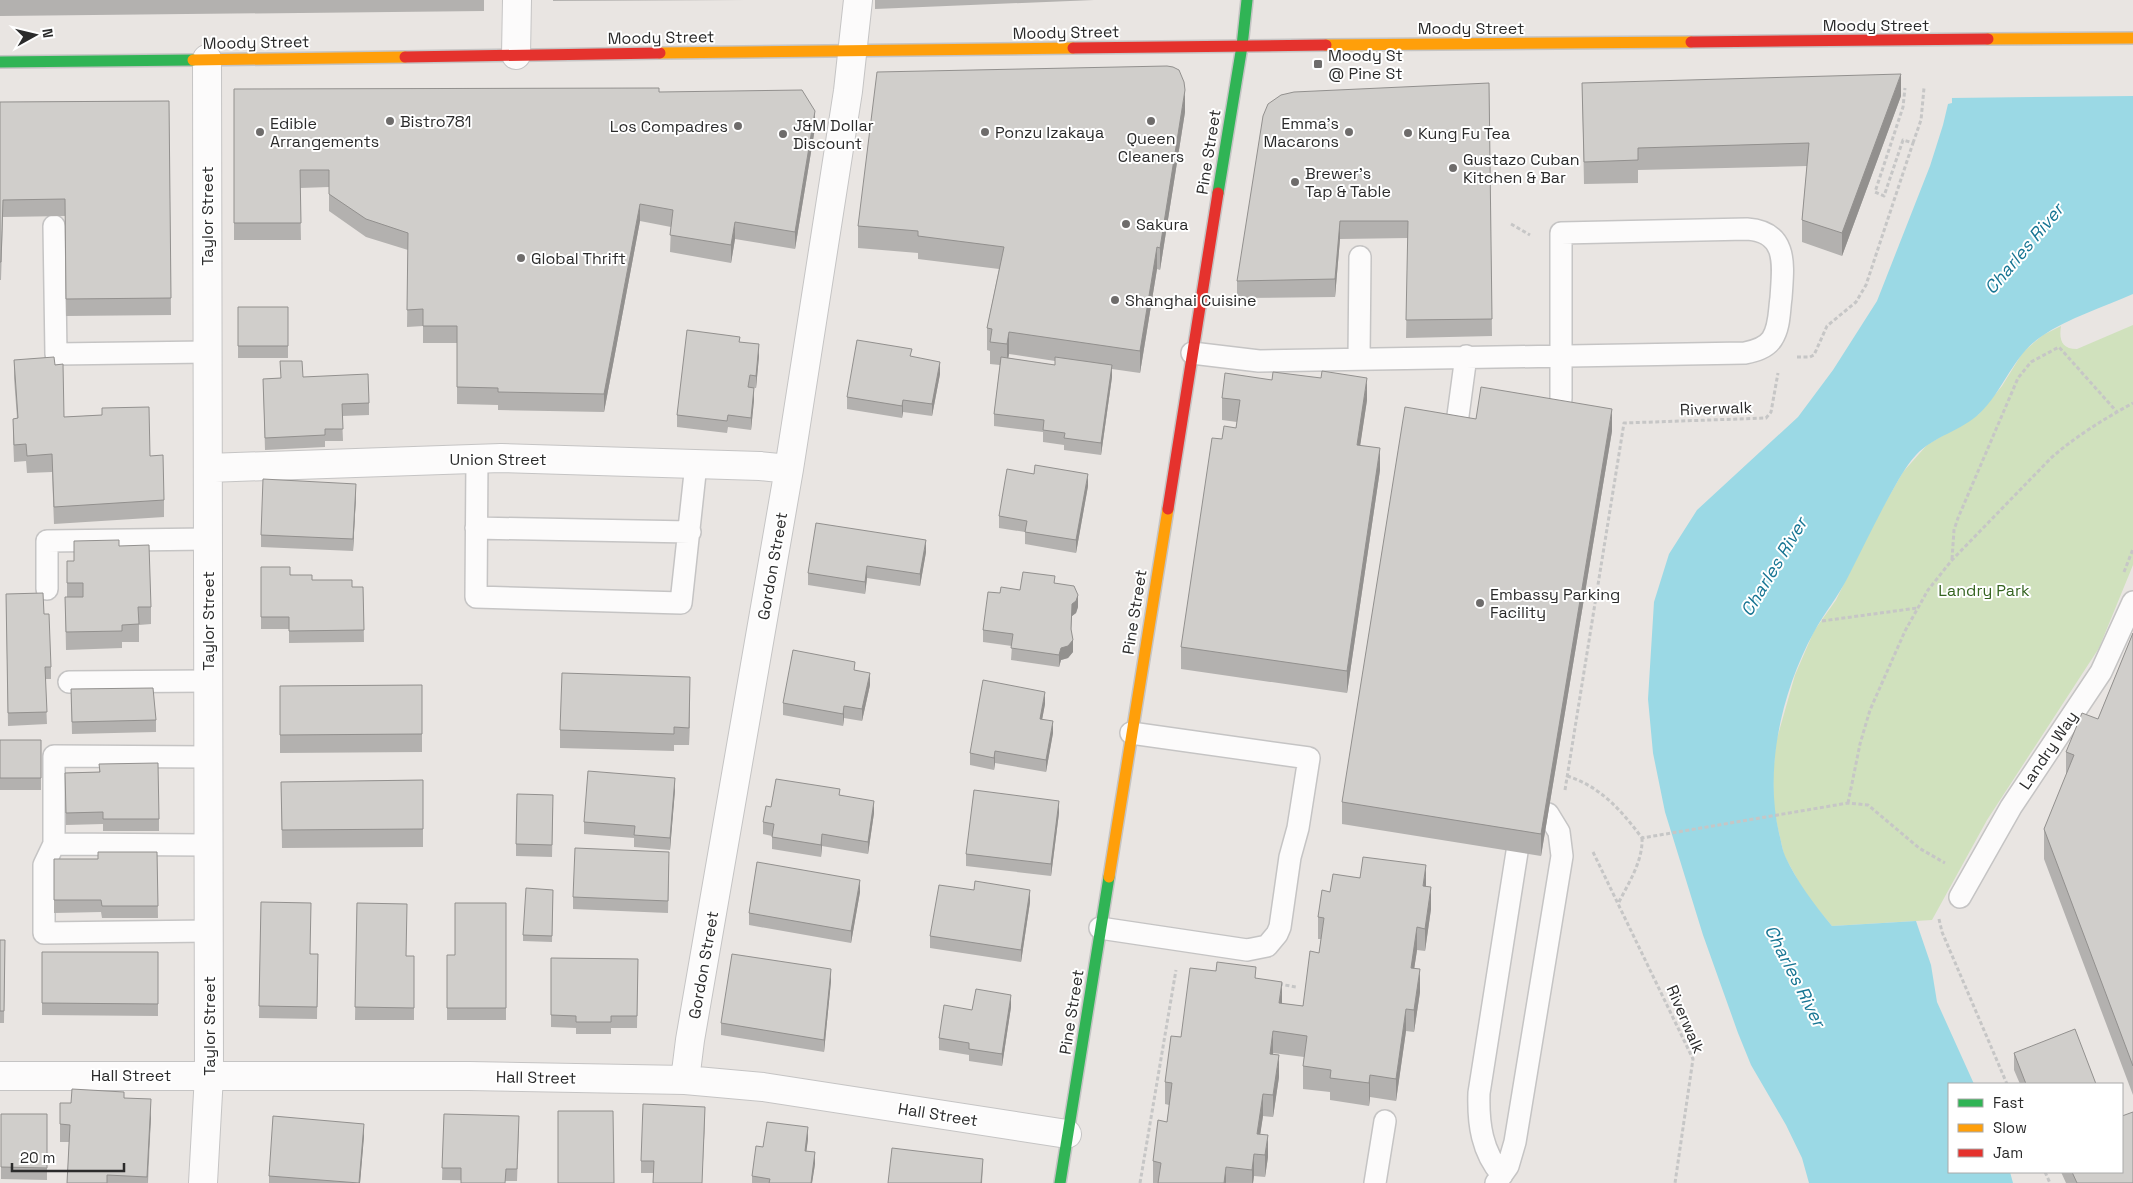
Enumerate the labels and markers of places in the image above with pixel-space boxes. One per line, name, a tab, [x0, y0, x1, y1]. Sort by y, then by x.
place label: Moody St @ Pine St	[1328, 45, 1403, 84]
marker: Moody St @ Pine St	[1312, 58, 1324, 70]
place label: Bistro781	[400, 111, 471, 132]
place label: Edible Arrangements	[270, 113, 379, 152]
place label: Emma's Macarons	[1264, 113, 1339, 152]
marker: Bistro781	[384, 115, 396, 127]
place label: J&M Dollar Discount	[793, 115, 874, 154]
marker: Queen Cleaners	[1145, 115, 1157, 127]
place label: Los Compadres	[610, 116, 728, 137]
marker: Los Compadres	[732, 120, 744, 132]
place label: Ponzu Izakaya	[995, 122, 1104, 143]
place label: Kung Fu Tea	[1418, 123, 1510, 144]
marker: Edible Arrangements	[254, 126, 266, 138]
marker: Ponzu Izakaya	[979, 126, 991, 138]
marker: Emma's Macarons	[1343, 126, 1355, 138]
marker: Kung Fu Tea	[1402, 127, 1414, 139]
marker: J&M Dollar Discount	[777, 128, 789, 140]
place label: Queen Cleaners	[1118, 128, 1184, 167]
place label: Gustazo Cuban Kitchen & Bar	[1463, 149, 1580, 188]
marker: Gustazo Cuban Kitchen & Bar	[1447, 162, 1459, 174]
place label: Brewer's Tap & Table	[1305, 163, 1391, 202]
marker: Brewer's Tap & Table	[1289, 176, 1301, 188]
place label: Sakura	[1136, 214, 1188, 235]
marker: Sakura	[1120, 218, 1132, 230]
place label: Global Thrift	[531, 248, 626, 269]
marker: Global Thrift	[515, 252, 527, 264]
place label: Shanghai Cuisine	[1125, 290, 1257, 311]
marker: Shanghai Cuisine	[1109, 294, 1121, 306]
place label: Embassy Parking Facility	[1490, 584, 1620, 623]
marker: Embassy Parking Facility	[1474, 597, 1486, 609]

